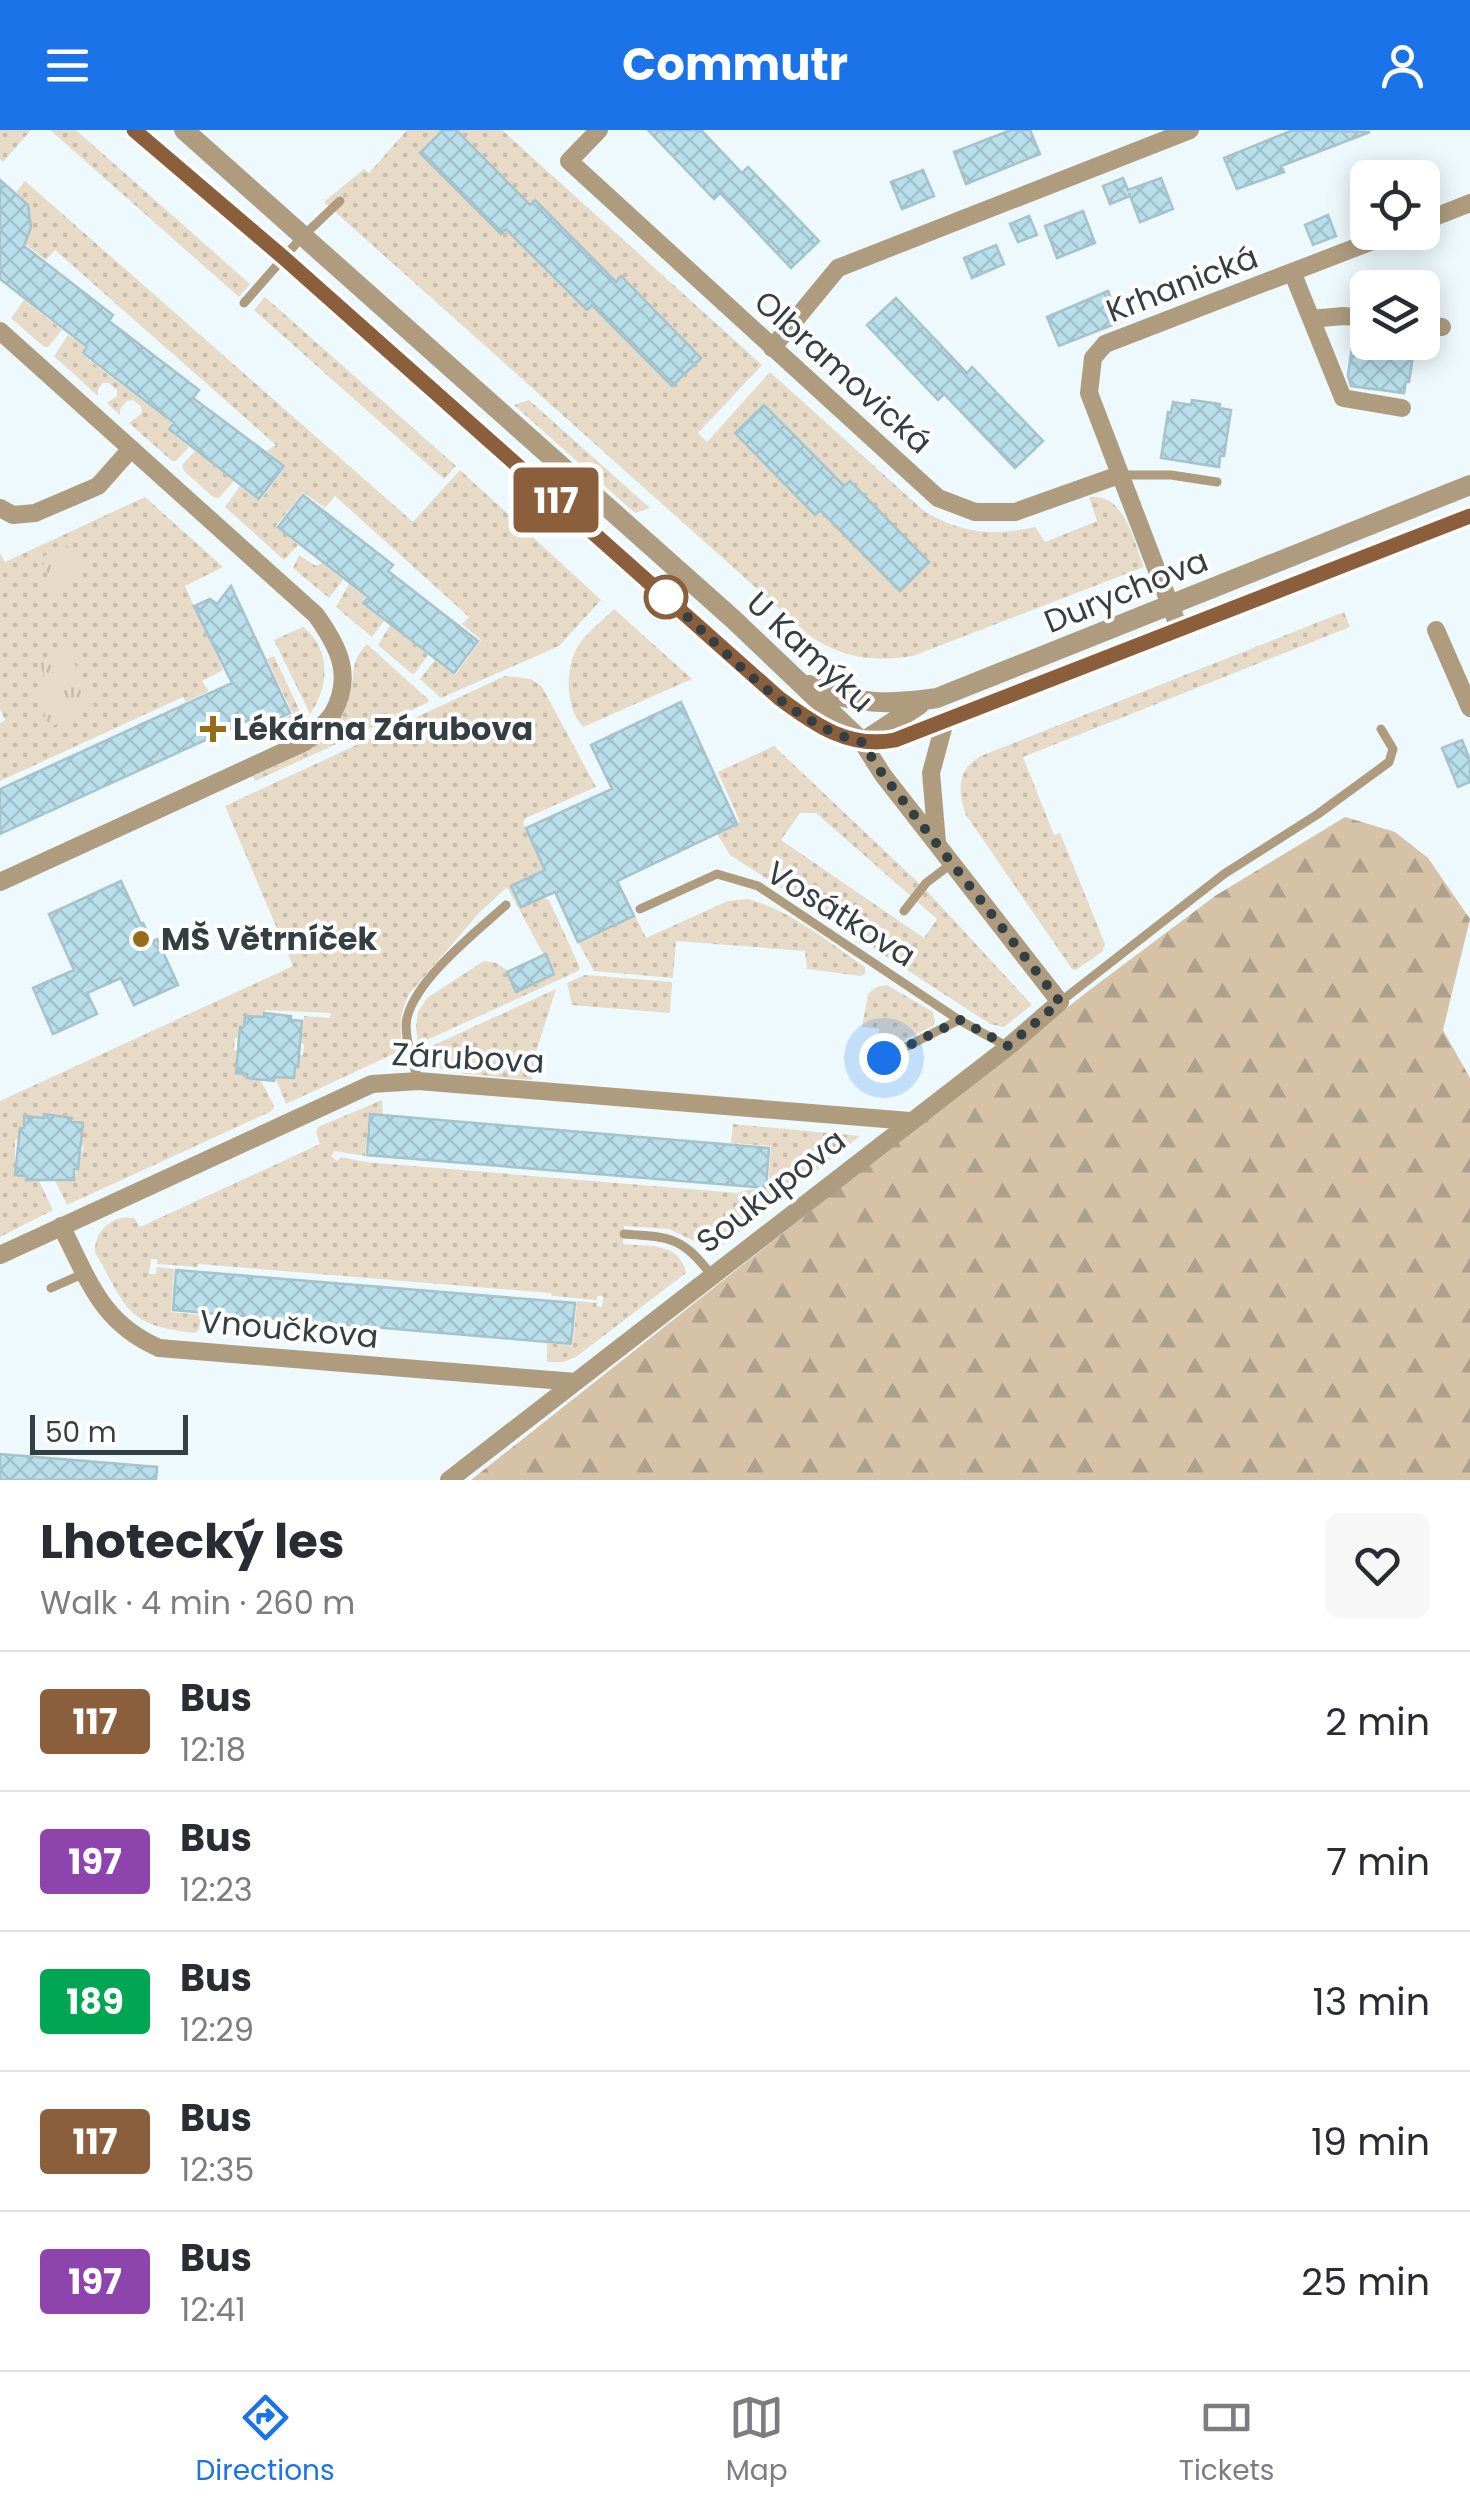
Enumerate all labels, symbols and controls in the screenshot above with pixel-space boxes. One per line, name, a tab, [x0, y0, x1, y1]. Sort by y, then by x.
text: Commutr	[622, 33, 848, 96]
icon: menu	[40, 38, 95, 93]
icon: person	[1375, 38, 1430, 93]
map controls	[1350, 160, 1440, 360]
button: locate	[1350, 160, 1440, 250]
street label: Krhanická	[1099, 234, 1264, 333]
button: layers	[1350, 270, 1440, 360]
street label: Olbramovická	[745, 280, 942, 464]
line badge: 117	[498, 468, 614, 532]
text: 117	[533, 476, 579, 525]
street label: Durychova	[1037, 537, 1214, 644]
unlabelled marker	[645, 576, 687, 618]
street label: U Kamýku	[737, 581, 884, 722]
place label: Lékárna Zárubova	[233, 706, 533, 751]
marker: Lékárna Zárubova	[202, 718, 224, 740]
street label: Vosátkova	[758, 850, 925, 977]
place label: MŠ Větrníček	[161, 916, 378, 961]
marker: MŠ Větrníček	[130, 928, 152, 950]
street label: Zárubova	[390, 1031, 546, 1084]
your location	[859, 1033, 909, 1083]
street label: Soukupova	[687, 1118, 855, 1263]
street label: Vnoučkova	[198, 1298, 380, 1359]
scale bar	[30, 1410, 188, 1454]
text: 50 m	[45, 1413, 116, 1452]
text: Lhotecký les	[40, 1508, 345, 1575]
button: heart	[1325, 1513, 1430, 1618]
text: Walk · 4 min · 260 m	[40, 1580, 355, 1625]
text: Bus	[180, 1671, 252, 1724]
text: 2 min	[1325, 1695, 1430, 1748]
text: 117	[72, 1697, 118, 1746]
text: 12:18	[180, 1727, 246, 1772]
text: Bus	[180, 1811, 252, 1864]
text: 7 min	[1326, 1835, 1430, 1888]
text: 197	[68, 1837, 122, 1886]
text: 12:23	[180, 1867, 253, 1912]
text: Bus	[180, 1951, 252, 2004]
text: 13 min	[1313, 1975, 1430, 2028]
text: 189	[66, 1977, 124, 2026]
text: 12:29	[180, 2007, 254, 2052]
text: Bus	[180, 2091, 252, 2144]
text: 19 min	[1311, 2115, 1430, 2168]
text: 117	[72, 2117, 118, 2166]
text: 12:35	[180, 2147, 254, 2192]
text: Bus	[180, 2231, 252, 2284]
text: 25 min	[1301, 2255, 1430, 2308]
text: 197	[68, 2257, 122, 2306]
text: 12:41	[180, 2287, 246, 2332]
tab: Directions	[196, 2390, 335, 2492]
tab: Map	[726, 2390, 788, 2492]
tab: Tickets	[1179, 2390, 1274, 2492]

